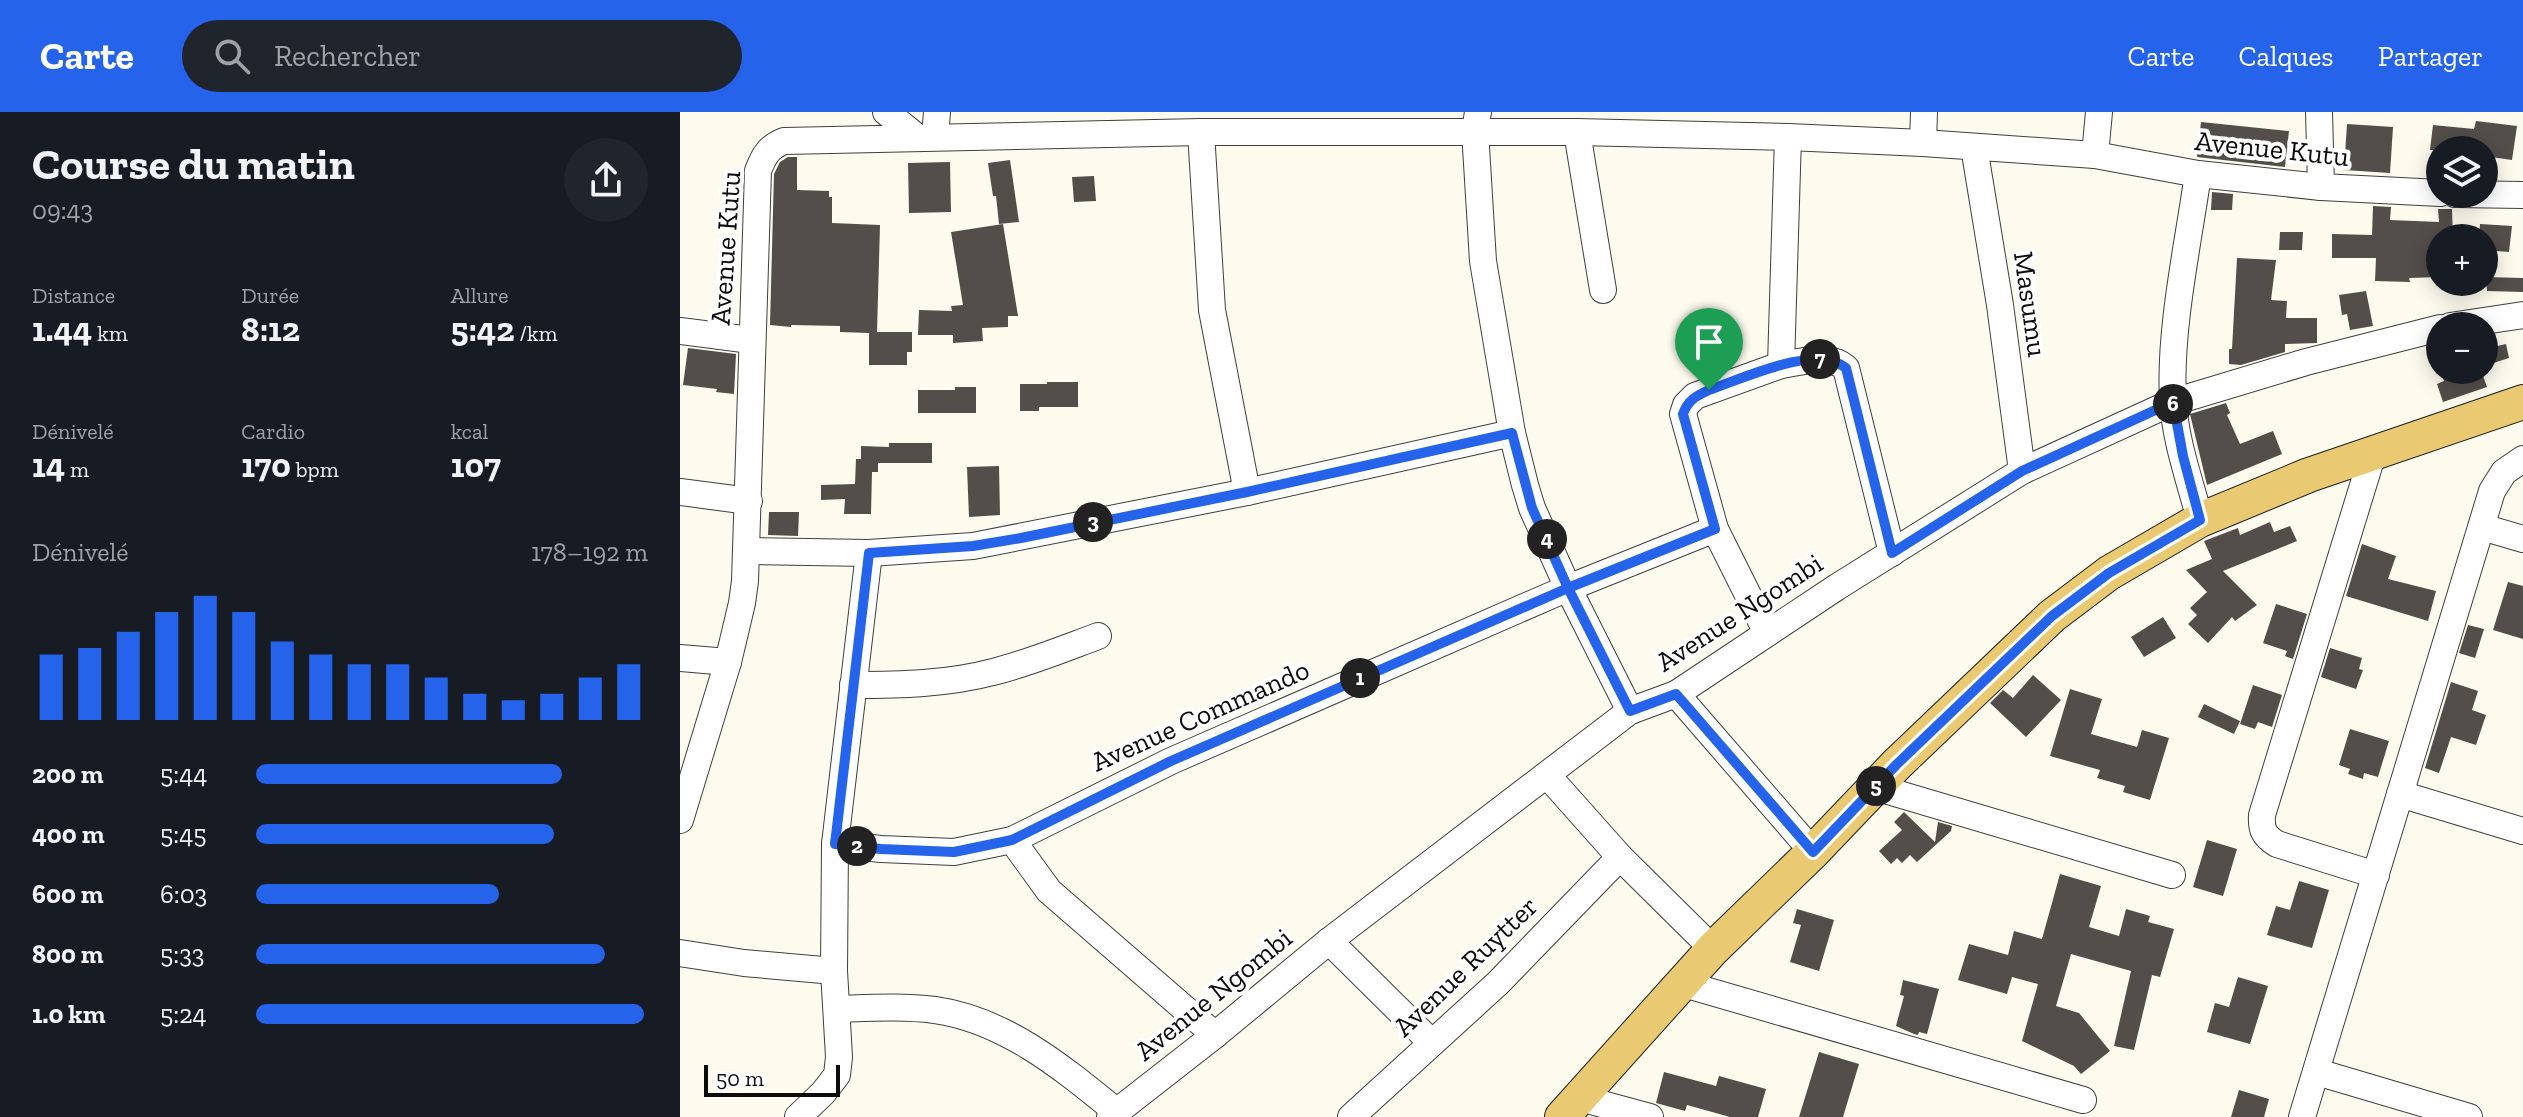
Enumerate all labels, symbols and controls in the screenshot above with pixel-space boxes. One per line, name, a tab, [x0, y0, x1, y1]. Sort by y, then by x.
search box	[182, 20, 742, 92]
text: Carte	[40, 33, 134, 79]
icon: search	[210, 34, 254, 78]
text: Rechercher	[274, 38, 421, 74]
text: Carte	[2128, 40, 2194, 73]
text: Calques	[2238, 40, 2334, 73]
text: Partager	[2378, 40, 2483, 73]
street label: Avenue Kutu	[2193, 124, 2351, 173]
map controls	[2426, 136, 2498, 384]
button: layers	[2426, 136, 2498, 208]
text: Course du matin	[32, 137, 355, 190]
button: share	[564, 138, 648, 222]
street label: Avenue Kutu	[704, 169, 747, 326]
text: 09:43	[32, 194, 93, 226]
button: +	[2426, 224, 2498, 296]
street label: Masumu	[2007, 249, 2054, 359]
text: Distance	[32, 282, 115, 309]
text: Durée	[241, 282, 299, 309]
text: Allure	[451, 282, 509, 309]
pin	[1675, 308, 1743, 390]
text: 1.44	[32, 309, 92, 350]
text: 8:12	[241, 309, 300, 350]
text: 5:42	[451, 309, 514, 350]
button: −	[2426, 312, 2498, 384]
text: km	[92, 320, 128, 347]
text: /km	[514, 320, 557, 347]
icon: arrive	[1687, 320, 1731, 364]
pin: 7	[1800, 339, 1840, 379]
text: 7	[1815, 345, 1825, 372]
pin: 6	[2153, 384, 2193, 424]
text: 6	[2167, 390, 2179, 417]
text: Dénivelé	[32, 418, 114, 445]
text: Cardio	[241, 418, 305, 445]
text: kcal	[451, 418, 488, 445]
text: 14	[32, 445, 65, 486]
text: 170	[241, 445, 291, 486]
text: 107	[451, 445, 501, 486]
text: m	[65, 456, 89, 483]
text: bpm	[291, 456, 339, 483]
pin: 3	[1073, 502, 1113, 542]
text: 3	[1087, 508, 1099, 535]
pin: 4	[1527, 519, 1567, 559]
text: 4	[1541, 525, 1553, 552]
text: Dénivelé	[32, 536, 129, 568]
text: 178–192 m	[531, 536, 648, 568]
street label: Avenue Ngombi	[1650, 546, 1829, 678]
street label: Avenue Commando	[1086, 653, 1314, 778]
pin: 1	[1340, 658, 1380, 698]
text: 1	[1356, 664, 1364, 691]
text: 200 m	[32, 758, 104, 790]
text: 5:44	[160, 758, 207, 790]
pin: 5	[1856, 766, 1896, 806]
text: 5	[1870, 772, 1882, 799]
text: 400 m	[32, 818, 104, 850]
text: 5:45	[160, 818, 206, 850]
pin: 2	[837, 826, 877, 866]
text: 2	[851, 832, 863, 859]
text: 600 m	[32, 878, 104, 910]
text: 6:03	[160, 878, 207, 910]
street label: Avenue Ruytter	[1386, 889, 1544, 1043]
street label: Avenue Ngombi	[1128, 921, 1298, 1068]
text: 800 m	[32, 938, 104, 970]
text: 5:33	[160, 938, 205, 970]
text: 1.0 km	[32, 998, 105, 1030]
text: 5:24	[160, 998, 207, 1030]
scale bar	[704, 1061, 840, 1097]
text: 50 m	[716, 1065, 764, 1092]

